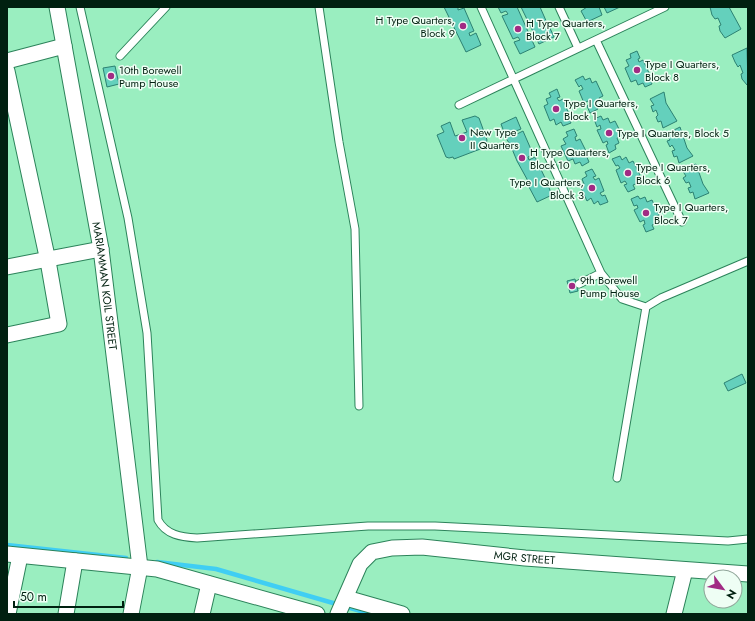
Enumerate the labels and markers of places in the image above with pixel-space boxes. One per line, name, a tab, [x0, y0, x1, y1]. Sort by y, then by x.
place label: H Type Quarters, Block 9	[376, 12, 455, 41]
place label: H Type Quarters, Block 7	[526, 15, 605, 44]
marker: H Type Quarters, Block 9	[458, 21, 468, 31]
marker: H Type Quarters, Block 7	[513, 24, 523, 34]
place label: Type I Quarters, Block 8	[645, 56, 719, 85]
place label: 10th Borewell Pump House	[119, 62, 182, 91]
marker: Type I Quarters, Block 8	[632, 65, 642, 75]
marker: 10th Borewell Pump House	[106, 71, 116, 81]
place label: Type I Quarters, Block 1	[564, 95, 638, 124]
marker: Type I Quarters, Block 1	[551, 104, 561, 114]
place label: New Type II Quarters	[470, 124, 519, 153]
place label: Type I Quarters, Block 5	[617, 125, 729, 141]
marker: Type I Quarters, Block 5	[604, 128, 614, 138]
marker: New Type II Quarters	[457, 133, 467, 143]
place label: H Type Quarters, Block 10	[530, 144, 609, 173]
marker: H Type Quarters, Block 10	[517, 153, 527, 163]
place label: Type I Quarters, Block 6	[636, 159, 710, 188]
marker: Type I Quarters, Block 6	[623, 168, 633, 178]
place label: Type I Quarters, Block 3	[510, 174, 584, 203]
marker: Type I Quarters, Block 3	[587, 183, 597, 193]
place label: Type I Quarters, Block 7	[654, 199, 728, 228]
marker: Type I Quarters, Block 7	[641, 208, 651, 218]
place label: 9th Borewell Pump House	[580, 272, 640, 301]
marker: 9th Borewell Pump House	[567, 281, 577, 291]

